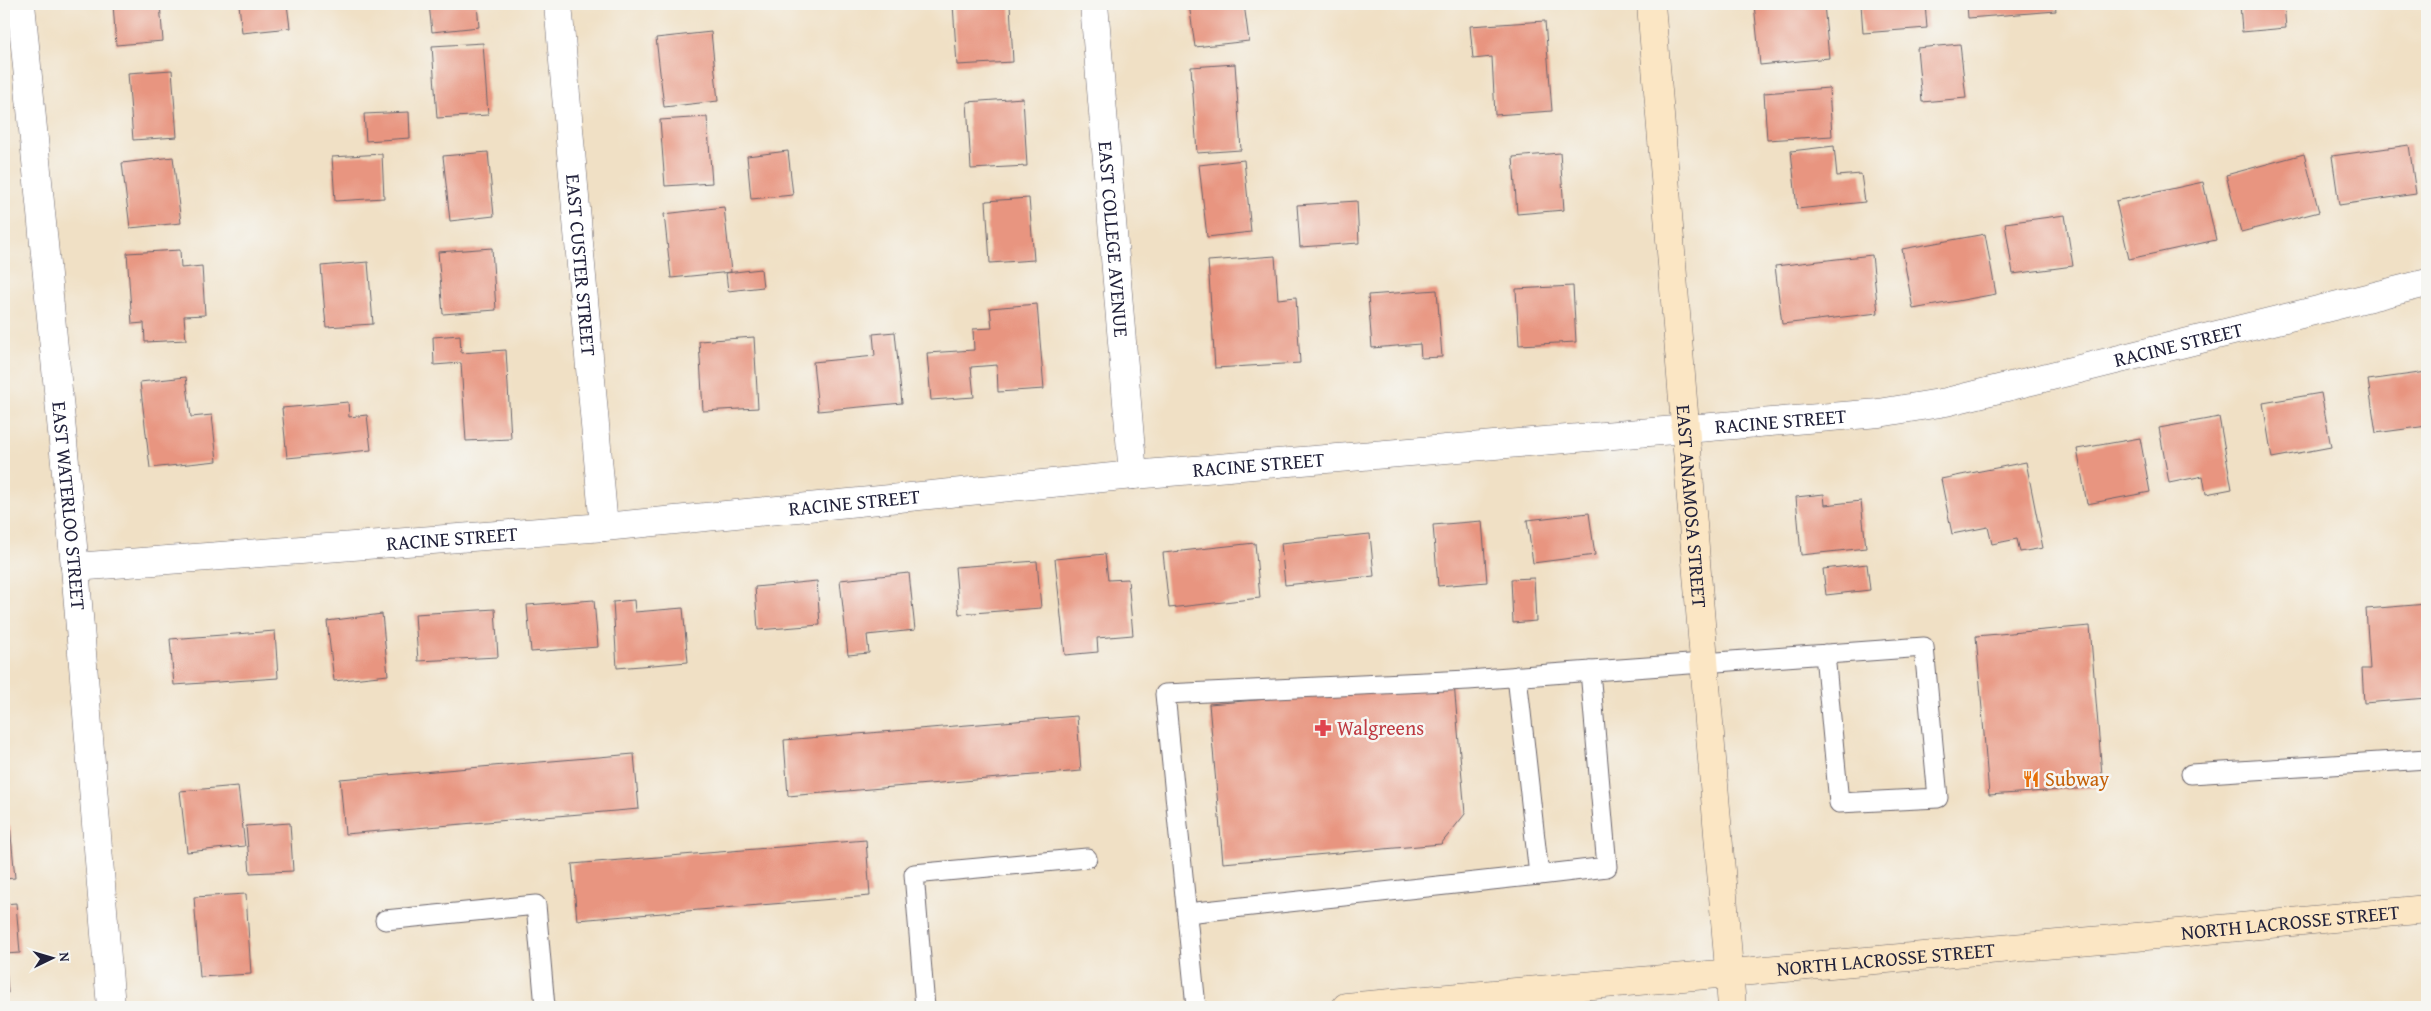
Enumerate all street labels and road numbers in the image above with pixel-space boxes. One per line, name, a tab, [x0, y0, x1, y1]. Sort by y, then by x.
street label: EAST COLLEGE AVENUE	[1091, 140, 1137, 338]
street label: EAST CUSTER STREET	[559, 173, 604, 357]
street label: RACINE STREET	[2111, 314, 2246, 374]
street label: EAST WATERLOO STREET	[45, 400, 93, 611]
street label: RACINE STREET	[1714, 401, 1848, 441]
street label: EAST ANAMOSA STREET	[1669, 404, 1715, 609]
street label: RACINE STREET	[1192, 444, 1325, 484]
street label: RACINE STREET	[787, 481, 921, 523]
street label: RACINE STREET	[385, 519, 519, 557]
street label: NORTH LACROSSE STREET	[2180, 897, 2401, 947]
street label: NORTH LACROSSE STREET	[1775, 935, 1996, 983]

